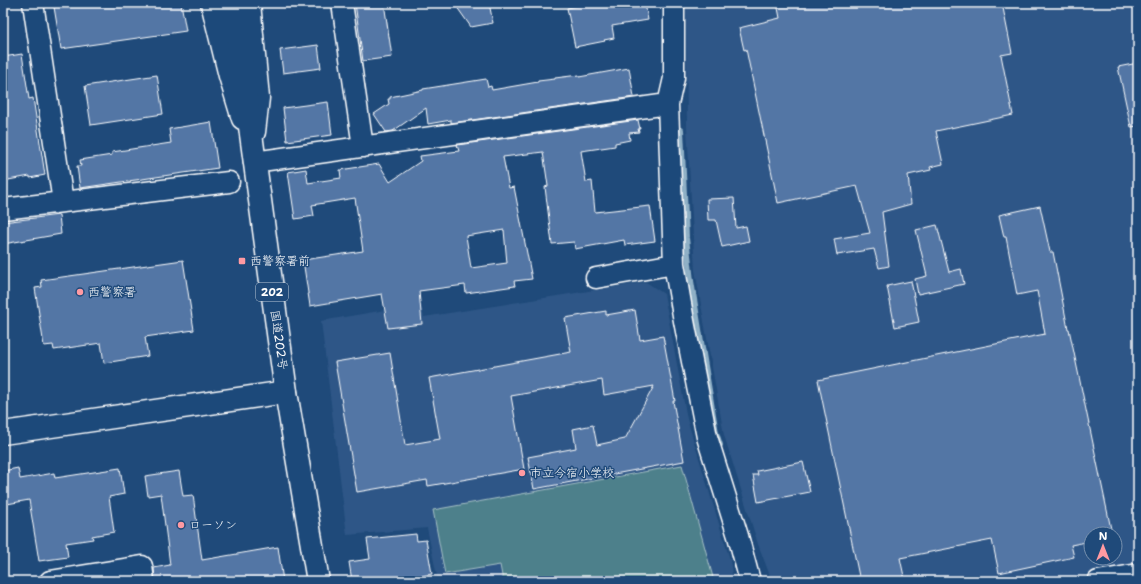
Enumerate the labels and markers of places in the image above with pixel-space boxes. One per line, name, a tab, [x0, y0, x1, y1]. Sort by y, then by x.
place label: 西警察署前	[250, 253, 310, 269]
marker: 西警察署前	[237, 256, 247, 266]
place label: 西警察署	[88, 284, 136, 300]
marker: 西警察署	[75, 287, 85, 297]
place label: 市立今宿小学校	[530, 465, 614, 481]
marker: 市立今宿小学校	[517, 468, 527, 478]
place label: ローソン	[189, 517, 237, 533]
marker: ローソン	[176, 520, 186, 530]

